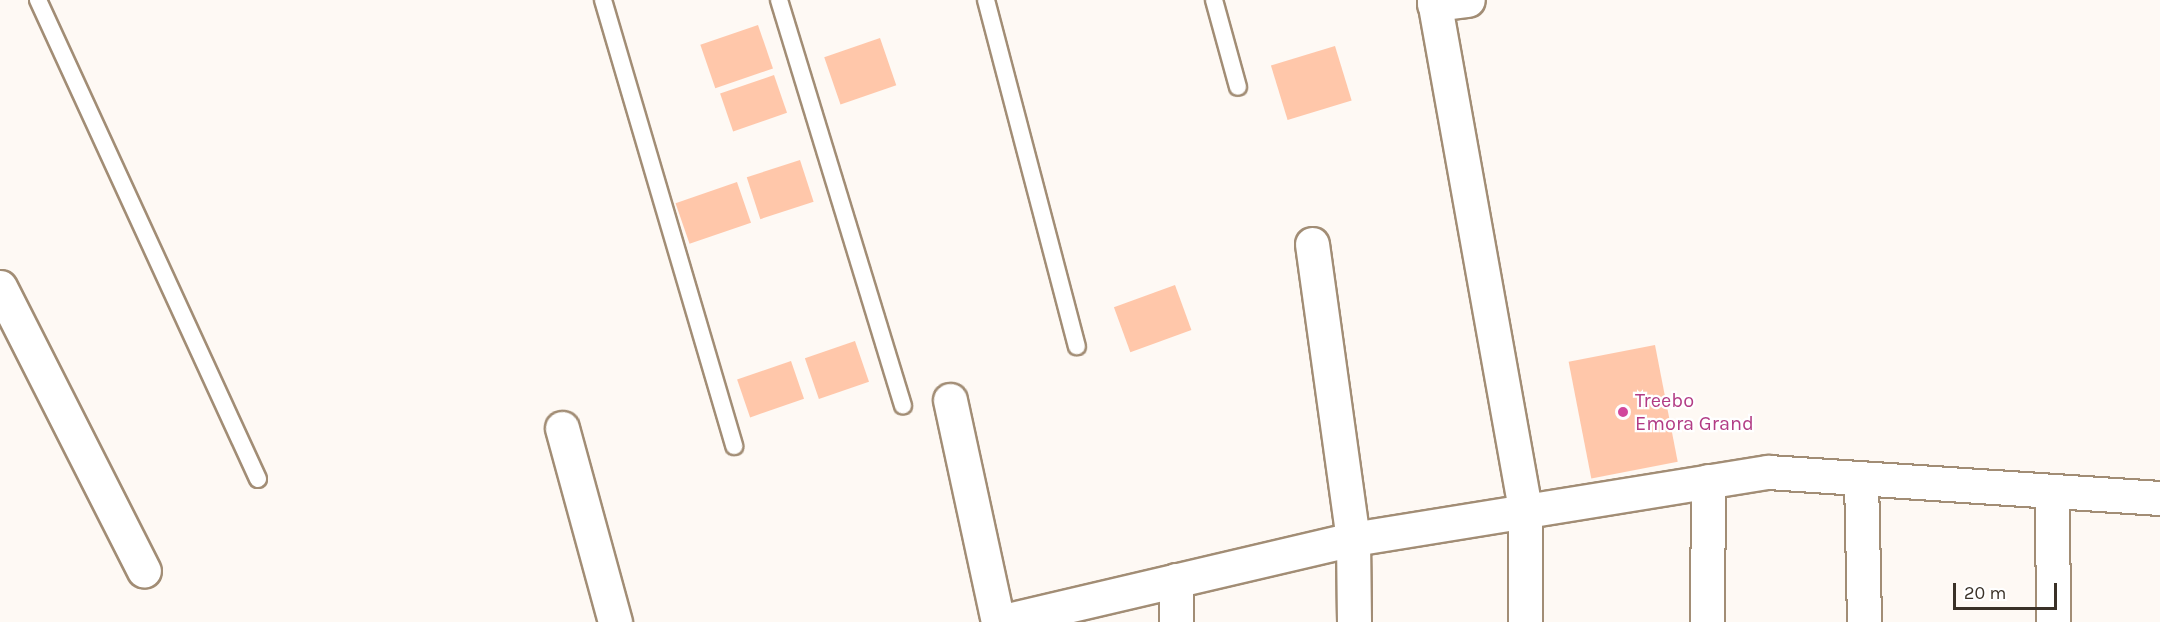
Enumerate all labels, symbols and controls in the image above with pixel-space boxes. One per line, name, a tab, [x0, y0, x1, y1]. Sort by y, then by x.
place label: Treebo Emora Grand	[1635, 388, 1754, 435]
marker: Treebo Emora Grand	[1616, 405, 1630, 419]
scale bar	[1956, 571, 2060, 609]
text: 20 m	[1964, 582, 2006, 604]

